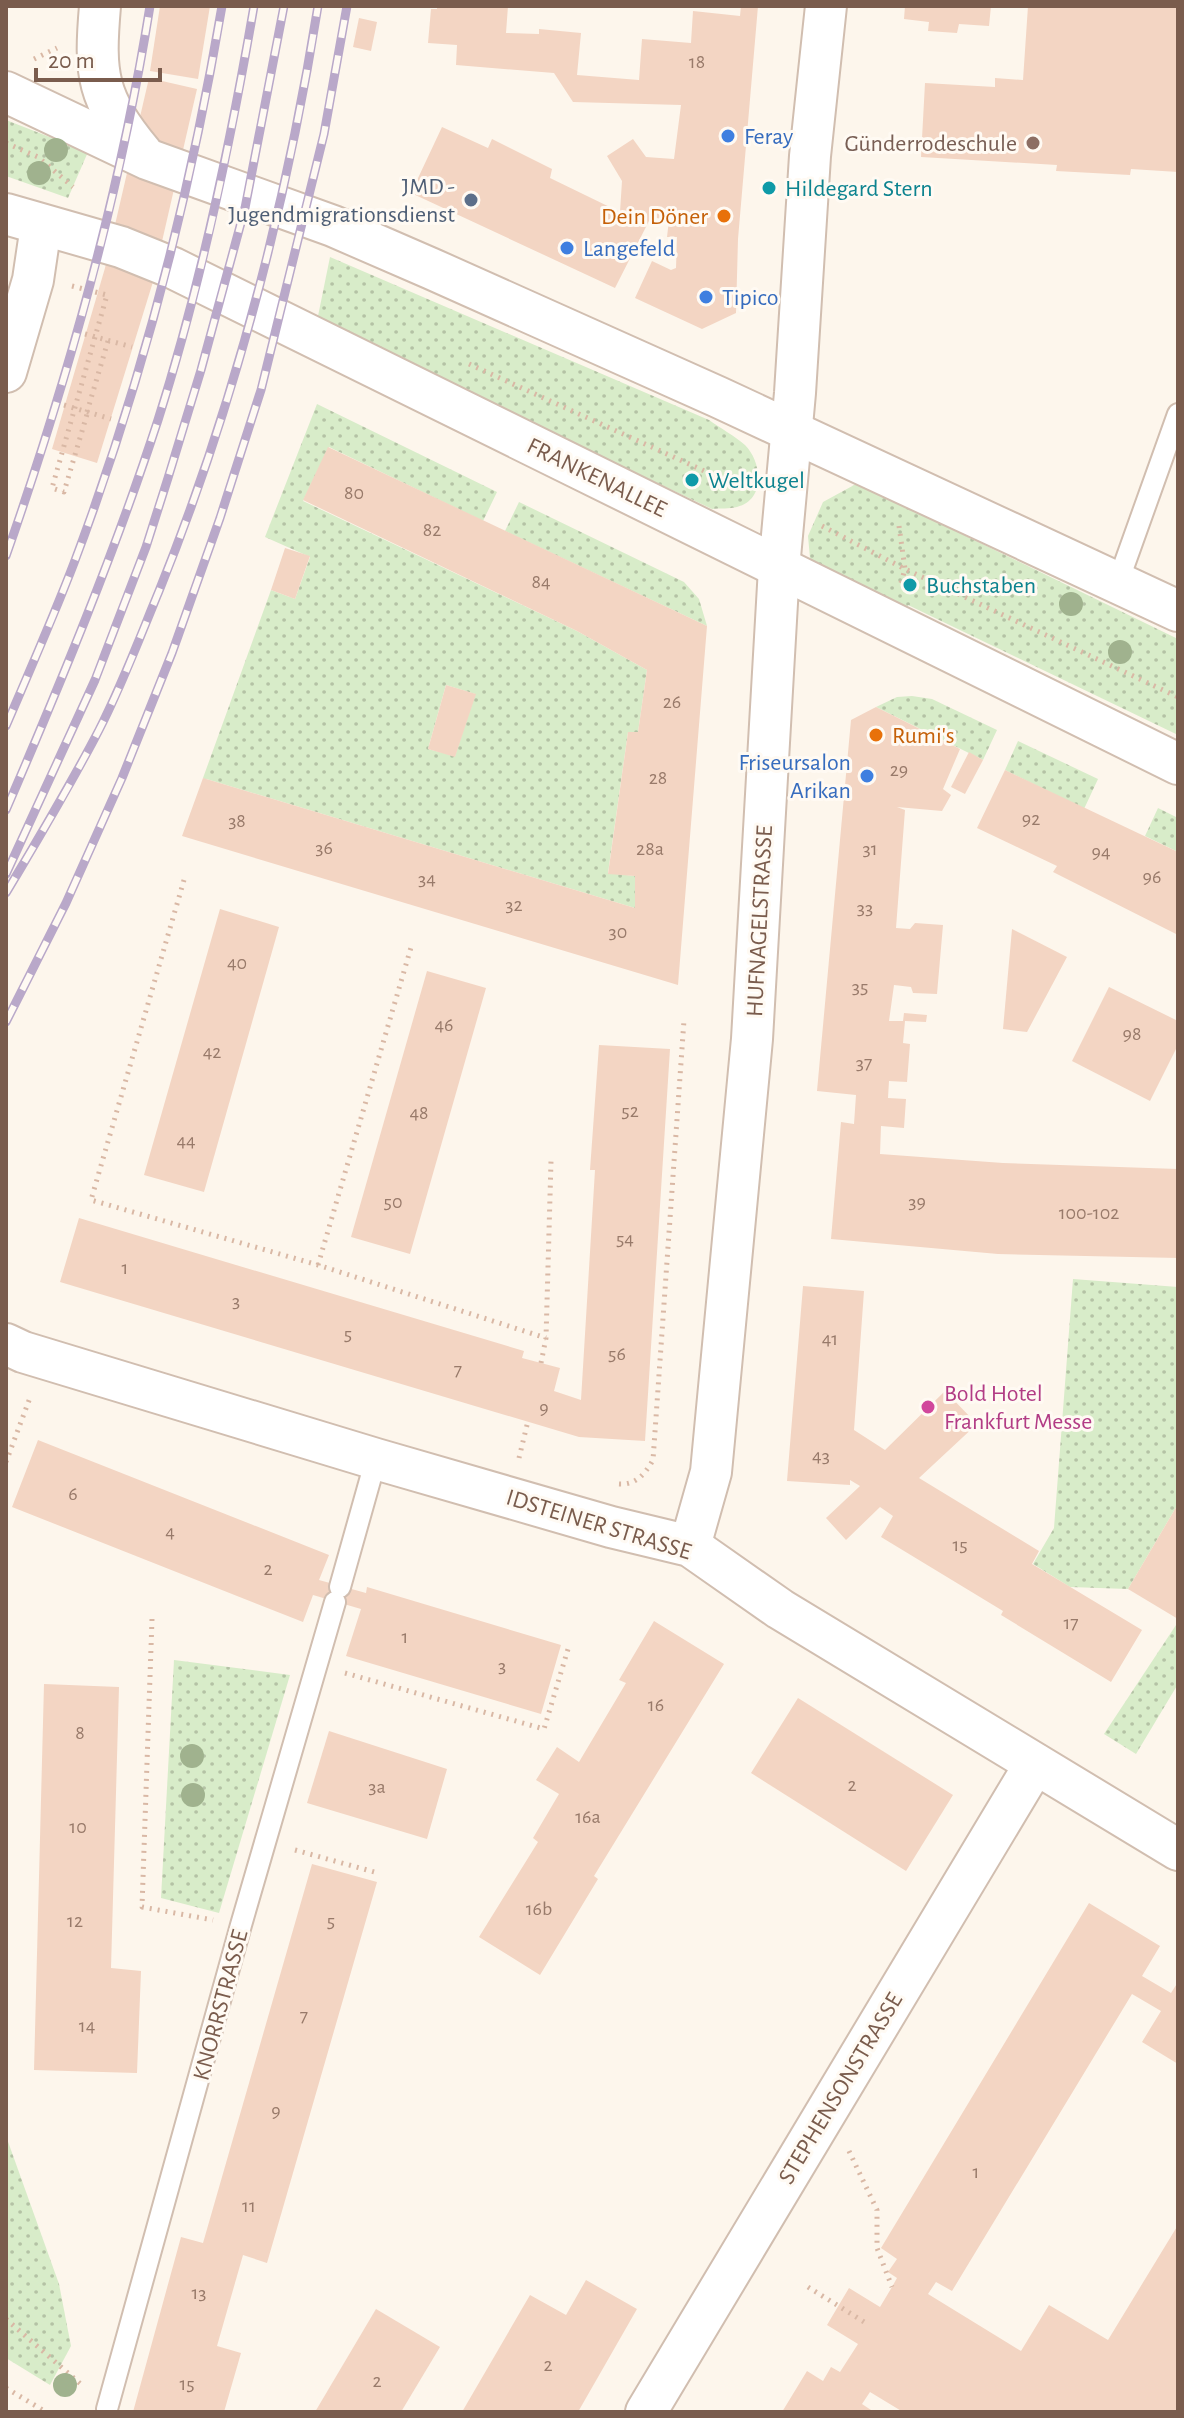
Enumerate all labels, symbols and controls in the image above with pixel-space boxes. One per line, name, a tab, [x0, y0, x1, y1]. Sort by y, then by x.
scale bar	[36, 32, 160, 82]
text: 20 m	[48, 49, 95, 73]
house number: 18	[689, 52, 705, 72]
place label: Feray	[744, 125, 793, 149]
marker: Feray	[719, 127, 737, 145]
place label: Günderrodeschule	[845, 132, 1017, 156]
marker: Günderrodeschule	[1024, 134, 1042, 152]
place label: JMD - Jugendmigrationsdienst	[228, 175, 455, 227]
place label: Hildegard Stern	[785, 177, 933, 201]
marker: Hildegard Stern	[760, 179, 778, 197]
marker: JMD - Jugendmigrationsdienst	[462, 191, 480, 209]
place label: Dein Döner	[601, 205, 708, 229]
marker: Dein Döner	[715, 207, 733, 225]
place label: Langefeld	[583, 237, 675, 261]
marker: Langefeld	[558, 239, 576, 257]
place label: Tipico	[722, 286, 779, 310]
marker: Tipico	[697, 288, 715, 306]
street label: FRANKENALLEE	[523, 434, 671, 522]
place label: Weltkugel	[708, 469, 805, 493]
marker: Weltkugel	[683, 471, 701, 489]
house number: 80	[344, 483, 364, 503]
house number: 82	[423, 520, 441, 540]
house number: 84	[531, 572, 551, 592]
place label: Buchstaben	[926, 574, 1036, 598]
marker: Buchstaben	[901, 576, 919, 594]
house number: 26	[663, 692, 681, 712]
place label: Rumi's	[892, 724, 955, 748]
marker: Rumi's	[867, 726, 885, 744]
place label: Friseursalon Arikan	[738, 751, 851, 803]
house number: 29	[890, 760, 908, 780]
marker: Friseursalon Arikan	[858, 767, 876, 785]
house number: 28	[649, 768, 667, 788]
house number: 92	[1022, 809, 1040, 829]
house number: 38	[228, 811, 246, 831]
street label: HUFNAGELSTRASSE	[743, 824, 777, 1017]
house number: 36	[315, 838, 333, 858]
house number: 28a	[636, 839, 664, 859]
house number: 31	[862, 839, 878, 859]
house number: 94	[1091, 842, 1111, 862]
house number: 96	[1143, 867, 1161, 887]
house number: 34	[418, 869, 436, 889]
house number: 32	[505, 895, 523, 915]
house number: 33	[857, 898, 873, 918]
house number: 30	[609, 922, 627, 942]
house number: 40	[227, 953, 247, 973]
house number: 35	[852, 977, 868, 997]
house number: 46	[434, 1015, 454, 1035]
house number: 98	[1123, 1024, 1141, 1044]
house number: 42	[203, 1042, 221, 1062]
house number: 37	[856, 1053, 872, 1073]
house number: 52	[621, 1101, 639, 1121]
house number: 48	[409, 1103, 429, 1123]
house number: 44	[176, 1131, 196, 1151]
house number: 50	[384, 1192, 402, 1212]
house number: 39	[908, 1192, 926, 1212]
house number: 100-102	[1059, 1203, 1119, 1223]
house number: 54	[616, 1229, 634, 1249]
house number: 1	[122, 1258, 128, 1278]
house number: 3	[232, 1291, 240, 1311]
house number: 5	[344, 1324, 352, 1344]
house number: 41	[822, 1329, 838, 1349]
house number: 56	[608, 1344, 626, 1364]
house number: 7	[454, 1360, 462, 1380]
place label: Bold Hotel Frankfurt Messe	[944, 1382, 1092, 1434]
house number: 9	[539, 1398, 549, 1418]
marker: Bold Hotel Frankfurt Messe	[919, 1398, 937, 1416]
house number: 43	[812, 1446, 830, 1466]
house number: 6	[68, 1484, 78, 1504]
street label: IDSTEINER STRASSE	[503, 1485, 694, 1565]
house number: 4	[165, 1522, 175, 1542]
house number: 15	[952, 1535, 968, 1555]
house number: 2	[263, 1559, 273, 1579]
house number: 17	[1063, 1613, 1079, 1633]
house number: 1	[402, 1627, 408, 1647]
house number: 3	[498, 1656, 506, 1676]
house number: 16	[648, 1695, 664, 1715]
house number: 8	[75, 1723, 85, 1743]
house number: 2	[847, 1775, 857, 1795]
house number: 3a	[368, 1777, 386, 1797]
house number: 16a	[575, 1807, 601, 1827]
house number: 10	[69, 1817, 87, 1837]
house number: 16b	[526, 1899, 552, 1919]
house number: 12	[67, 1911, 83, 1931]
house number: 5	[327, 1911, 335, 1931]
street label: KNORRSTRASSE	[189, 1927, 253, 2083]
street label: STEPHENSONSTRASSE	[774, 1988, 908, 2188]
house number: 7	[300, 2006, 308, 2026]
house number: 14	[79, 2016, 95, 2036]
house number: 9	[271, 2101, 281, 2121]
house number: 1	[973, 2162, 979, 2182]
house number: 11	[242, 2196, 256, 2216]
house number: 13	[191, 2283, 207, 2303]
house number: 2	[543, 2355, 553, 2375]
house number: 2	[372, 2371, 382, 2391]
house number: 15	[179, 2374, 195, 2394]

